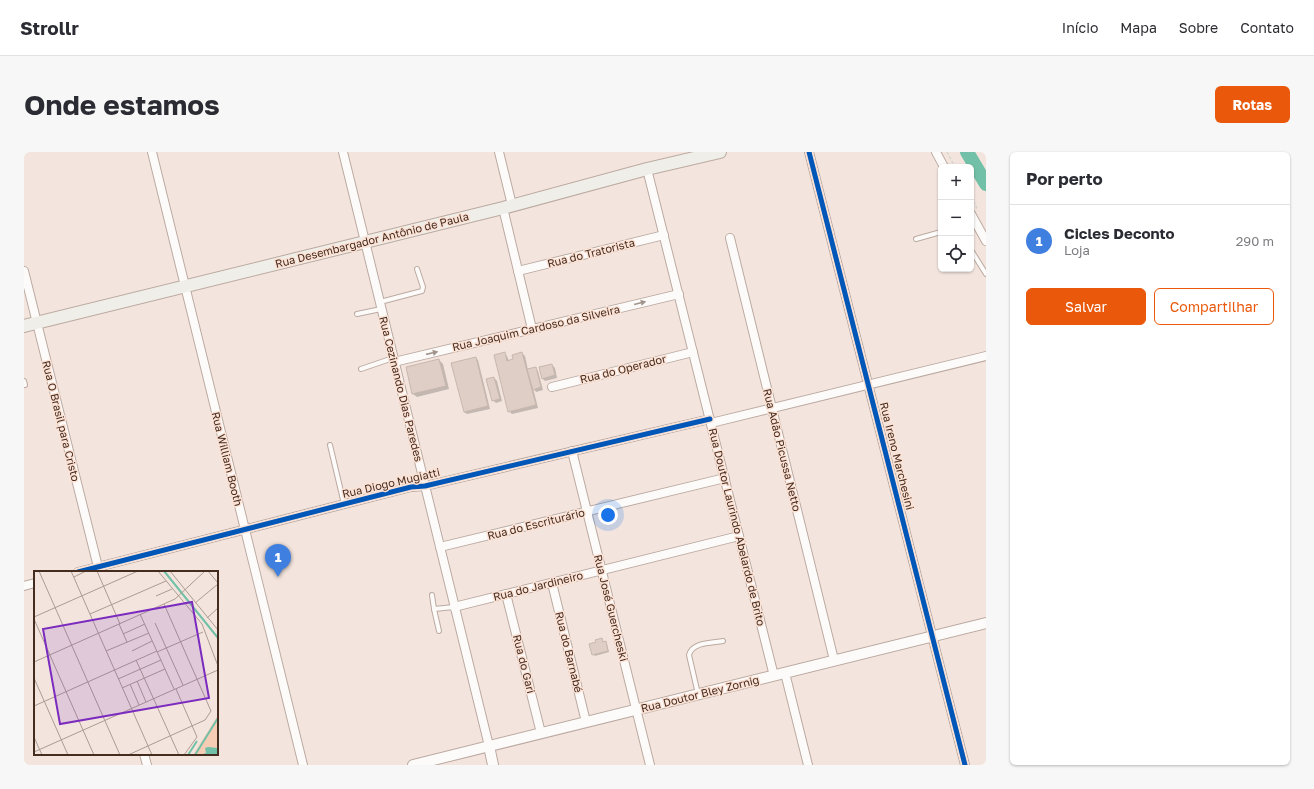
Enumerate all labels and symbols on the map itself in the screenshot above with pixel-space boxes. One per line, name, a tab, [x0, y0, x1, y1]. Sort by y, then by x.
street label: Rua Desembargador Antônio de Paula	[274, 209, 470, 270]
street label: Rua do Tratorista	[546, 235, 636, 270]
one-way arrow	[634, 300, 646, 306]
street label: Rua Joaquim Cardoso da Silveira	[451, 302, 621, 353]
street label: Rua Cezinando Dias Paredes	[377, 315, 426, 463]
one-way arrow	[426, 350, 438, 356]
street label: Rua do Operador	[578, 351, 668, 386]
street label: Rua O Brasil para Cristo	[40, 359, 83, 483]
street label: Rua Adão Picussa Netto	[761, 387, 804, 513]
street label: Rua Ireno Marchesini	[878, 401, 917, 511]
street label: Rua William Booth	[209, 410, 246, 507]
street label: Rua Doutor Laurindo Abelardo de Brito	[707, 427, 768, 627]
street label: Rua Diogo Mugiatti	[341, 465, 441, 500]
street label: Rua do Escriturário	[486, 505, 586, 542]
your location	[598, 505, 618, 525]
pin: 1	[265, 544, 291, 577]
street label: Rua José Guercheski	[592, 553, 631, 663]
street label: Rua do Jardineiro	[492, 568, 585, 603]
inset map	[34, 571, 218, 755]
street label: Rua do Barnabé	[553, 610, 586, 694]
street label: Rua do Gari	[511, 633, 538, 695]
street label: Rua Doutor Bley Zornig	[639, 673, 760, 715]

